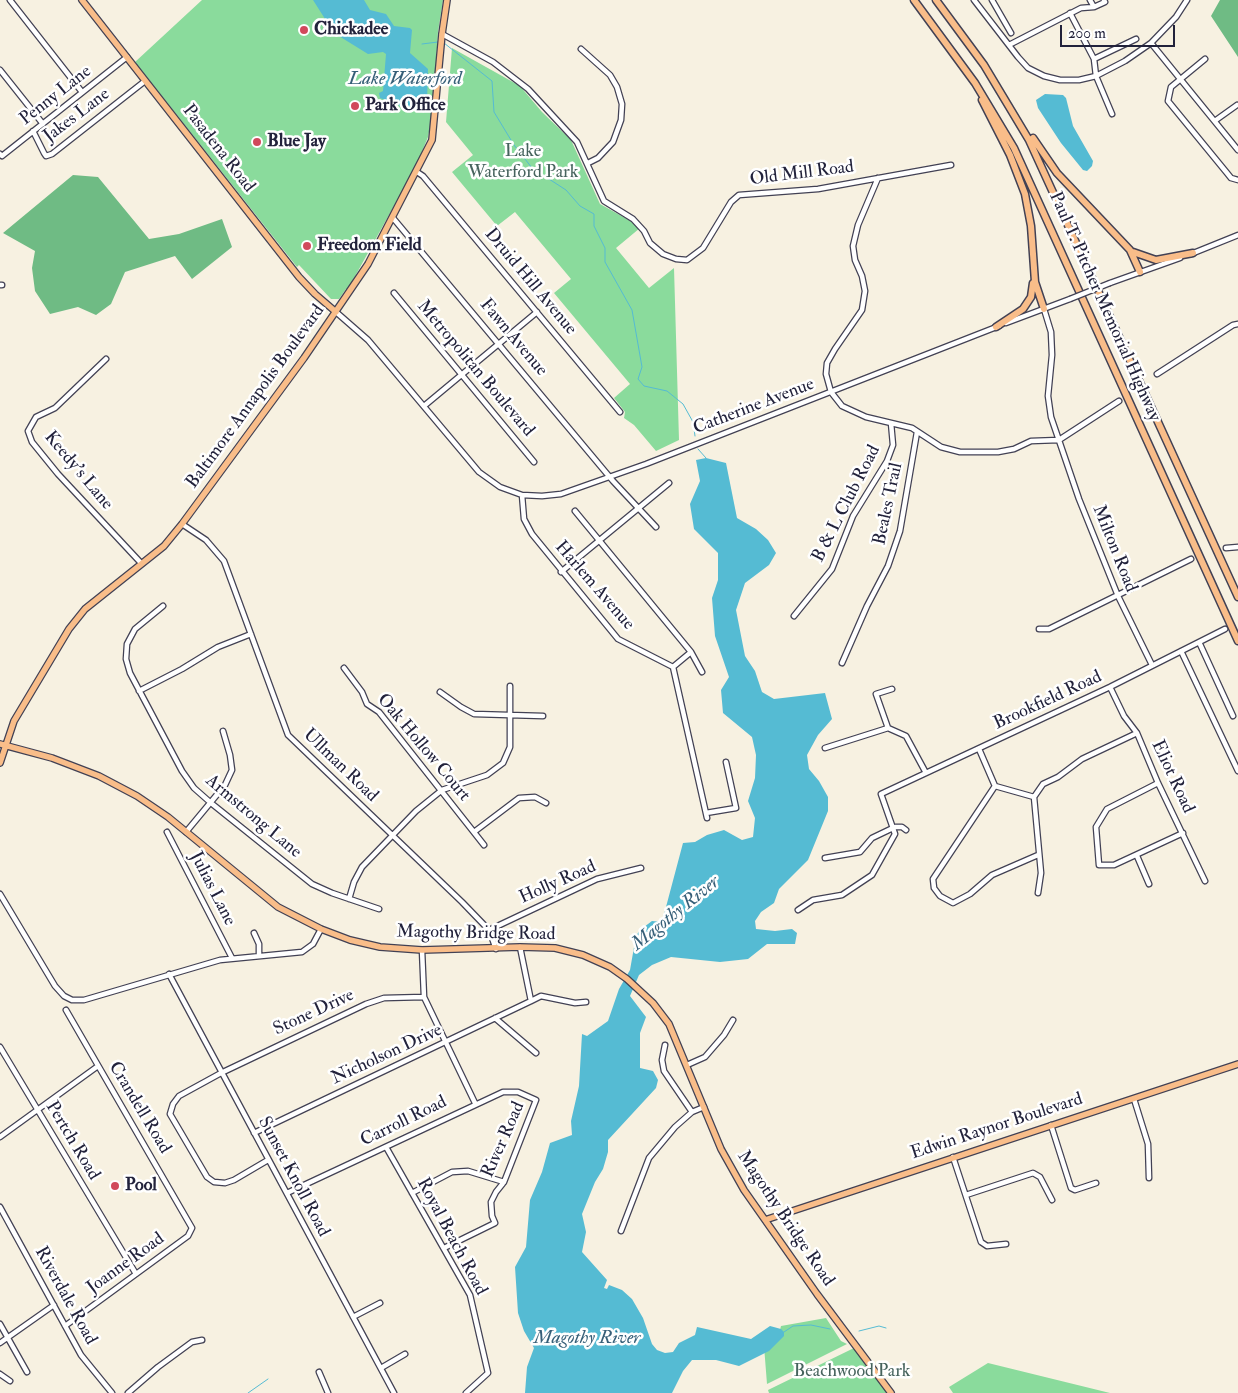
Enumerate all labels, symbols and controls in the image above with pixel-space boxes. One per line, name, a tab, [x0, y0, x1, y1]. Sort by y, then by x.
scale bar	[1063, 15, 1178, 47]
place label: Chickadee	[314, 19, 388, 41]
marker: Chickadee	[298, 24, 310, 36]
text: 200 m	[1068, 24, 1106, 43]
street label: Penny Lane	[16, 61, 96, 131]
water label: Lake Waterford	[348, 69, 462, 91]
street label: Jakes Lane	[40, 84, 114, 148]
place label: Park Office	[365, 95, 445, 117]
marker: Park Office	[349, 100, 361, 112]
street label: Pasadena Road	[177, 101, 259, 197]
place label: Blue Jay	[267, 131, 326, 153]
marker: Blue Jay	[251, 136, 263, 148]
park label: Lake Waterford Park	[468, 141, 578, 183]
street label: Old Mill Road	[749, 157, 855, 191]
street label: Paul T. Pitcher Memorial Highway	[1044, 189, 1164, 425]
street label: Druid Hill Avenue	[479, 224, 581, 340]
place label: Freedom Field	[317, 235, 422, 257]
marker: Freedom Field	[301, 240, 313, 252]
street label: Fawn Avenue	[474, 295, 552, 381]
street label: Metropolitan Boulevard	[412, 296, 538, 442]
street label: Baltimore Annapolis Boulevard	[182, 301, 330, 493]
street label: Catherine Avenue	[691, 374, 817, 440]
street label: Keedy's Lane	[39, 427, 117, 515]
street label: B & L Club Road	[808, 442, 886, 566]
street label: Beales Trail	[870, 461, 908, 547]
street label: Milton Road	[1087, 502, 1141, 596]
street label: Harlem Avenue	[550, 537, 638, 635]
street label: Brookfield Road	[991, 667, 1105, 735]
street label: Oak Hollow Court	[372, 690, 474, 806]
street label: Ullman Road	[298, 725, 382, 807]
street label: Eliot Road	[1146, 737, 1198, 817]
street label: Armstrong Lane	[201, 771, 305, 863]
street label: Julias Lane	[184, 848, 240, 930]
street label: Holly Road	[516, 857, 600, 909]
water label: Magothy River	[627, 872, 725, 956]
street label: Magothy Bridge Road	[396, 922, 556, 946]
street label: Stone Drive	[270, 985, 358, 1041]
street label: Nicholson Drive	[328, 1020, 446, 1090]
street label: Crandell Road	[103, 1058, 175, 1158]
street label: Edwin Raynor Boulevard	[908, 1089, 1086, 1165]
street label: Carroll Road	[357, 1092, 451, 1152]
street label: Pertch Road	[40, 1098, 104, 1184]
street label: River Road	[478, 1099, 530, 1181]
street label: Sunset Knoll Road	[252, 1113, 334, 1241]
street label: Magothy Bridge Road	[732, 1147, 838, 1291]
place label: Pool	[125, 1175, 157, 1197]
street label: Royal Beach Road	[411, 1175, 491, 1299]
marker: Pool	[109, 1180, 121, 1192]
street label: Joanne Road	[83, 1229, 169, 1299]
street label: Riverdale Road	[29, 1243, 101, 1349]
water label: Magothy River	[534, 1328, 640, 1350]
park label: Beachwood Park	[794, 1361, 910, 1383]

